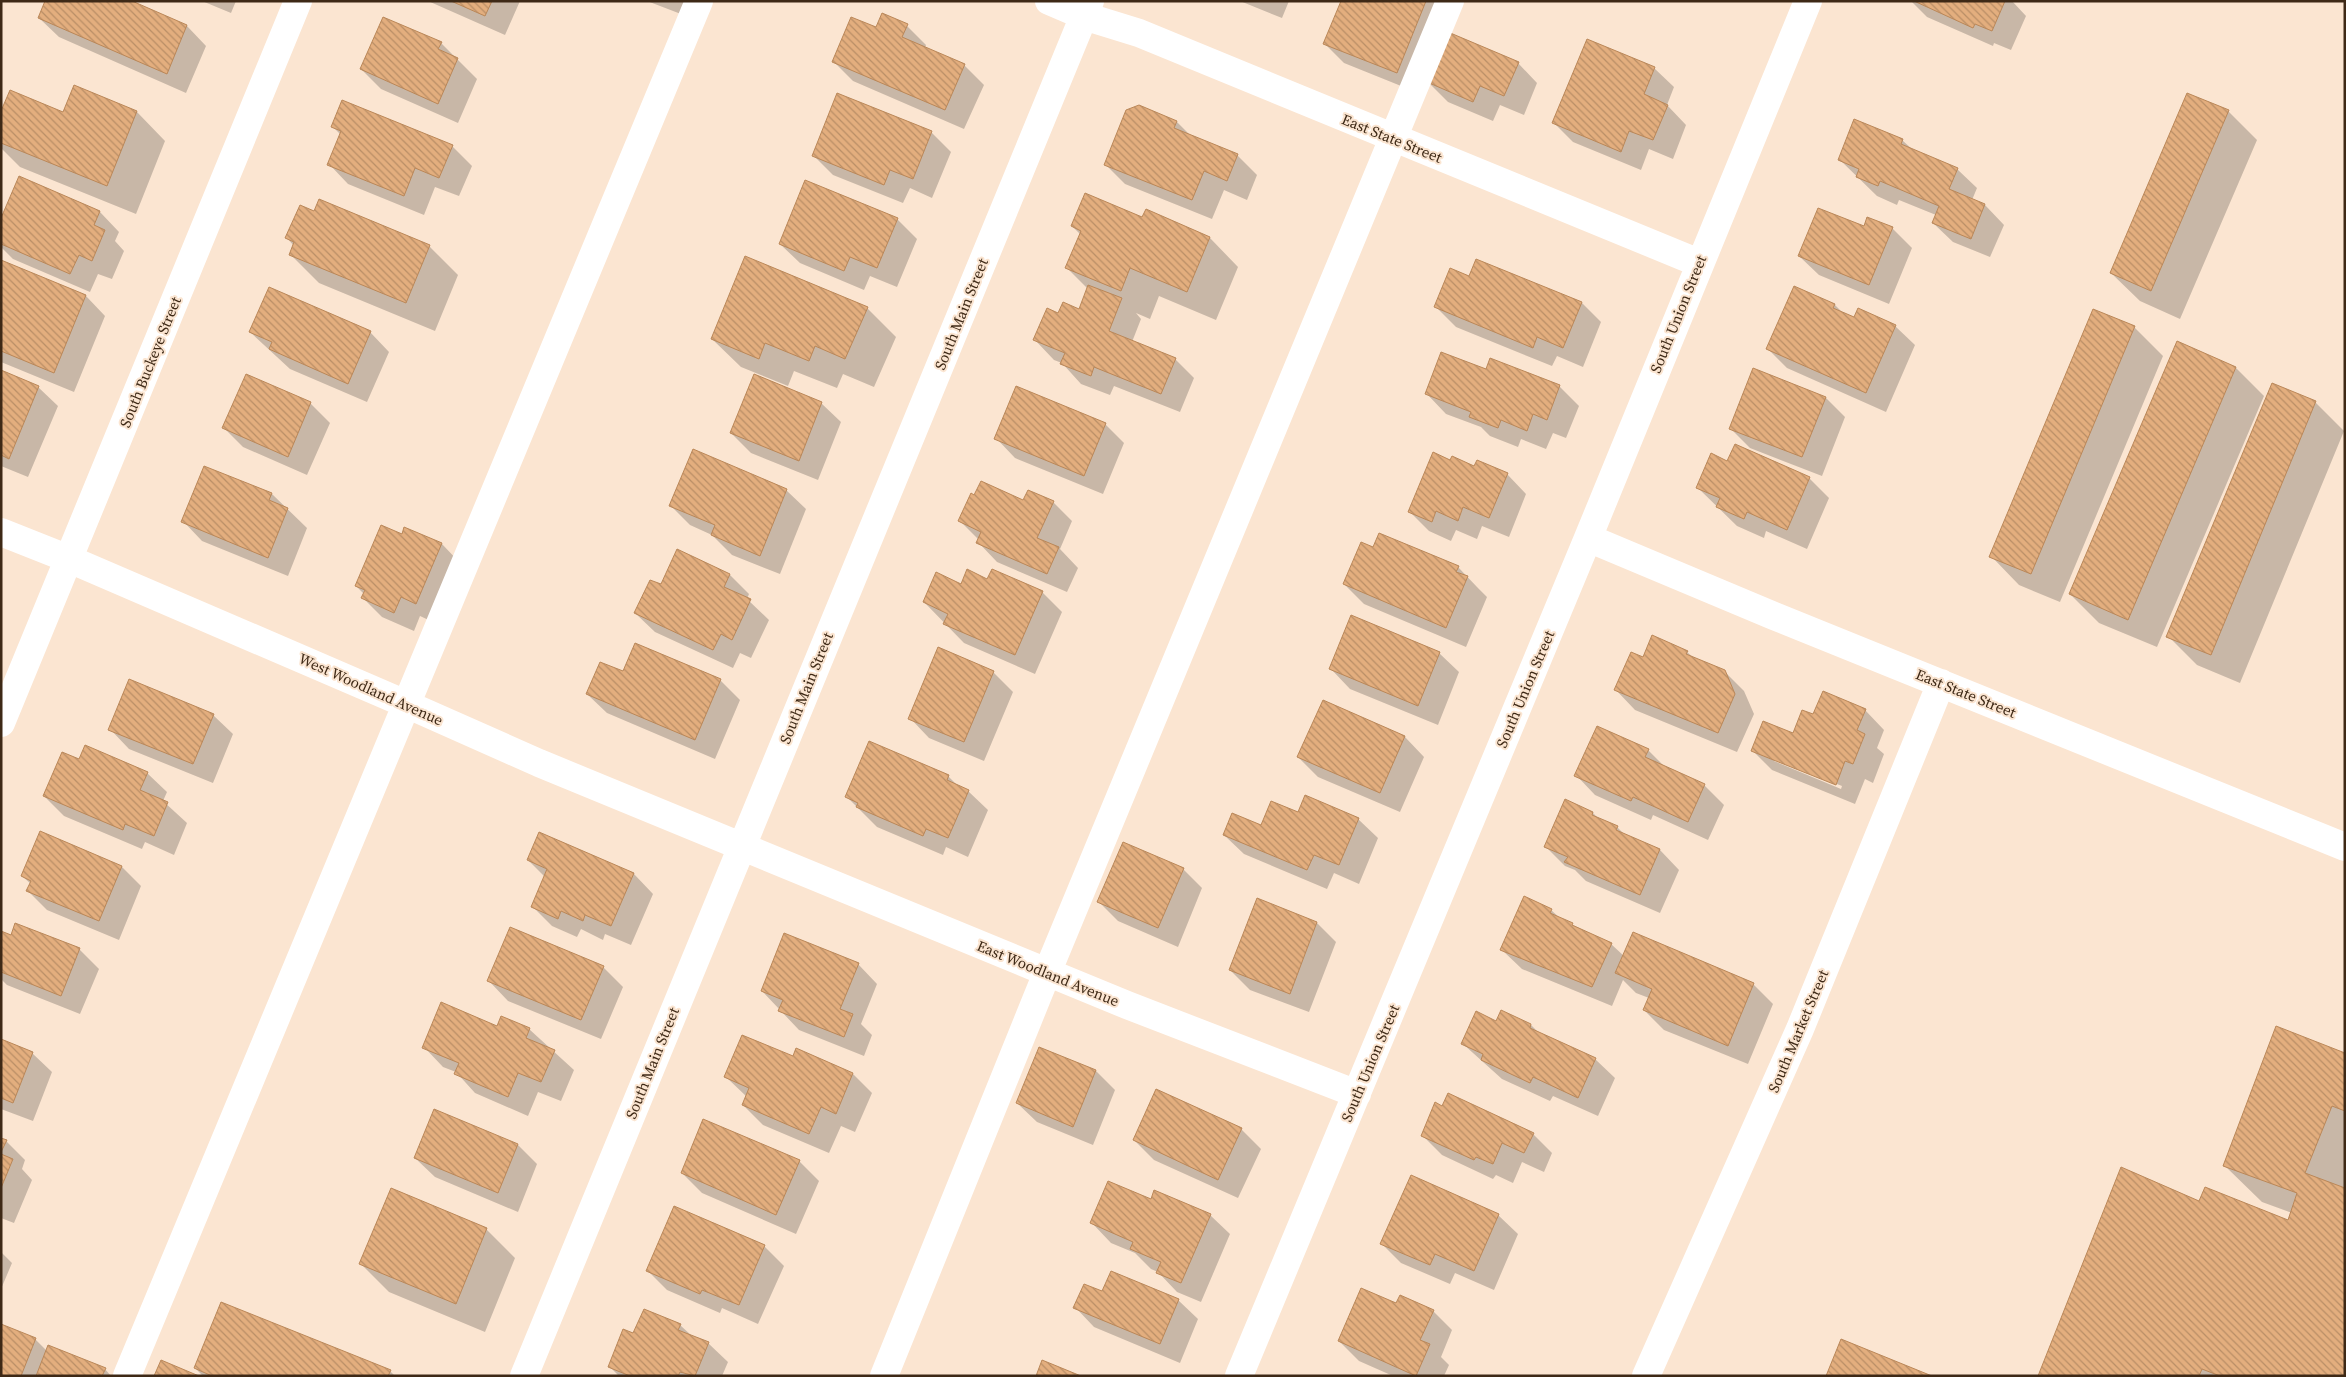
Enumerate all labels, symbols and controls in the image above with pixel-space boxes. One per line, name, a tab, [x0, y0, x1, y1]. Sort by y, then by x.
street label: East State Street	[1339, 108, 1445, 168]
street label: South Union Street	[1645, 252, 1711, 376]
street label: South Main Street	[929, 255, 993, 373]
street label: South Buckeye Street	[114, 293, 186, 431]
street label: South Union Street	[1491, 627, 1559, 751]
street label: South Main Street	[774, 629, 838, 747]
street label: West Woodland Avenue	[295, 648, 447, 730]
street label: East State Street	[1913, 663, 2019, 723]
street label: East Woodland Avenue	[974, 935, 1123, 1011]
street label: South Market Street	[1763, 966, 1833, 1096]
street label: South Union Street	[1336, 1001, 1404, 1125]
street label: South Main Street	[620, 1004, 684, 1122]

